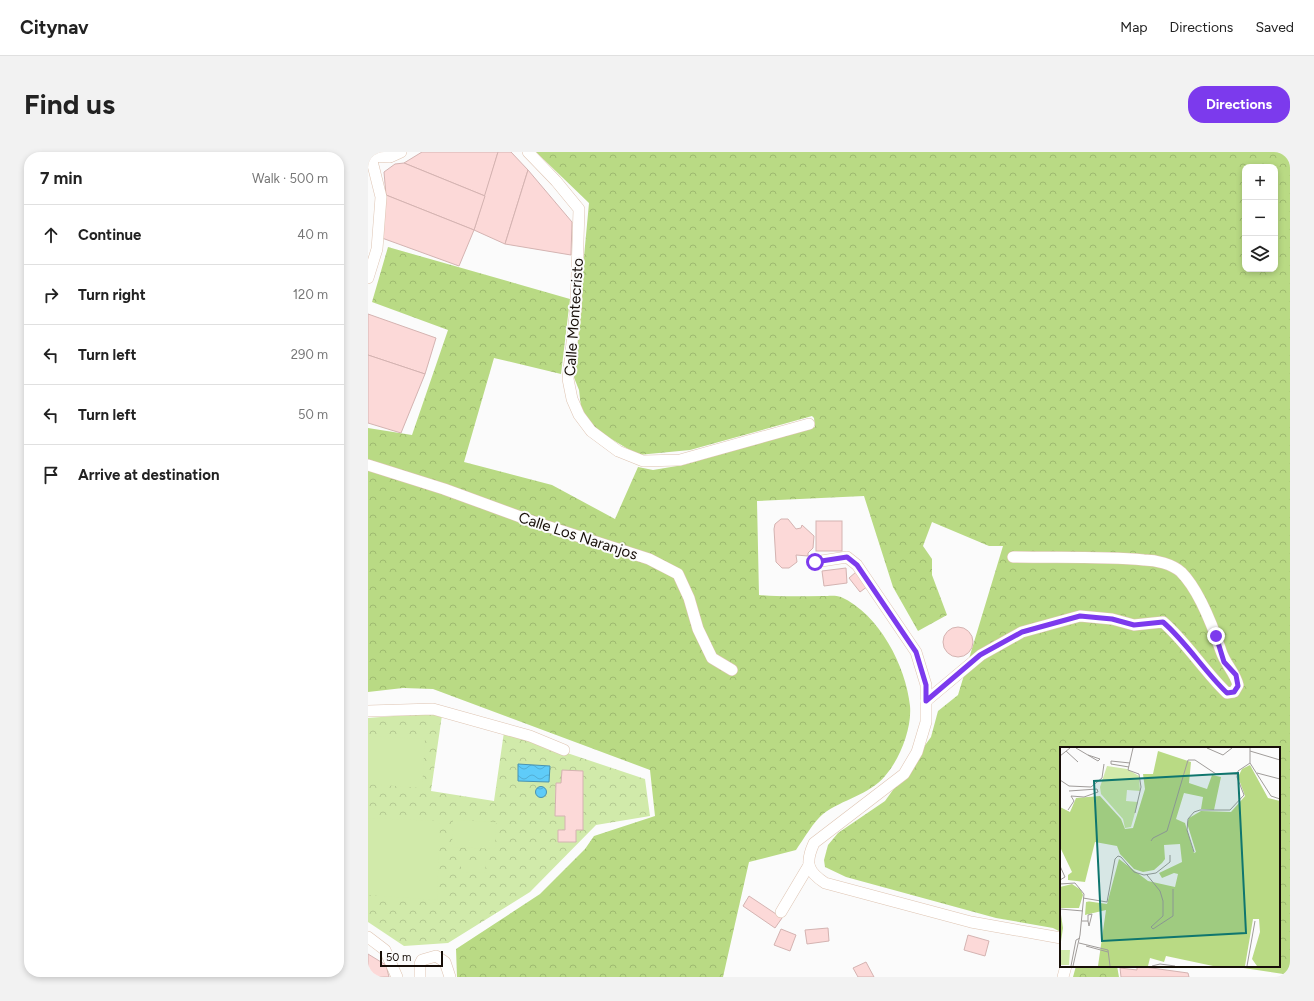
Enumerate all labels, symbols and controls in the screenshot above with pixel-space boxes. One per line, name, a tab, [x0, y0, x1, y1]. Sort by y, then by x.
text: Citynav	[20, 16, 89, 39]
text: Map	[1120, 19, 1148, 36]
text: Directions	[1170, 19, 1233, 36]
text: Saved	[1255, 19, 1294, 36]
button: Directions	[1188, 86, 1290, 123]
text: Find us	[24, 87, 115, 121]
map controls	[1242, 164, 1278, 272]
button: +	[1242, 164, 1278, 200]
text: 7 min	[40, 168, 82, 188]
text: Walk · 500 m	[252, 171, 328, 186]
button: −	[1242, 200, 1278, 236]
icon: ahead	[40, 224, 62, 246]
text: Continue	[78, 226, 141, 244]
text: 40 m	[297, 227, 328, 242]
button: layers	[1242, 236, 1278, 272]
street label: Calle Montecristo	[561, 257, 587, 377]
icon: right	[40, 284, 62, 306]
text: Turn right	[78, 286, 146, 304]
text: 120 m	[293, 287, 328, 302]
icon: left	[40, 344, 62, 366]
text: Turn left	[78, 346, 136, 364]
text: 290 m	[291, 347, 328, 362]
icon: left	[40, 404, 62, 426]
text: Turn left	[78, 406, 136, 424]
text: 50 m	[298, 407, 328, 422]
icon: arrive	[40, 464, 62, 486]
text: Arrive at destination	[78, 466, 219, 484]
street label: Calle Los Naranjos	[516, 508, 640, 564]
route start	[806, 553, 824, 571]
route end	[1207, 627, 1225, 645]
inset map	[1060, 747, 1280, 967]
scale bar	[380, 949, 443, 968]
text: 50 m	[386, 951, 411, 964]

